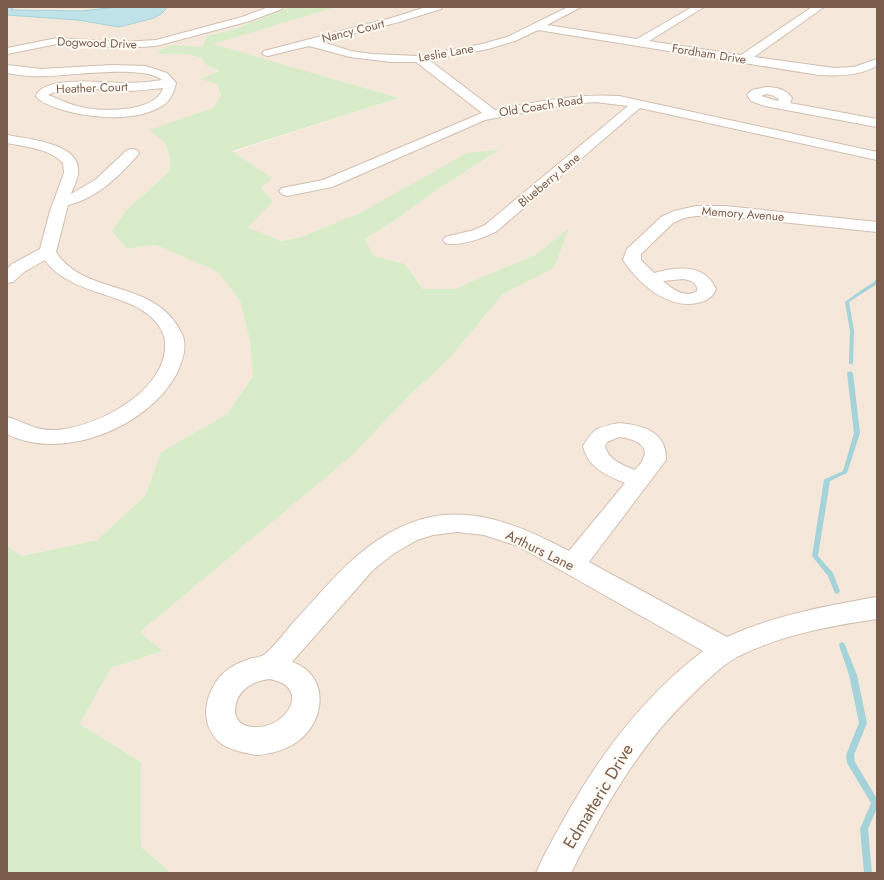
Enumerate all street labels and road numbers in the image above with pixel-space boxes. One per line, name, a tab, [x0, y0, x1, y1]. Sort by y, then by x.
street label: Nancy Court	[320, 14, 386, 47]
street label: Dogwood Drive	[57, 33, 137, 53]
street label: Leslie Lane	[417, 39, 475, 67]
street label: Fordham Drive	[671, 39, 747, 69]
street label: Heather Court	[56, 78, 128, 98]
street label: Old Coach Road	[498, 90, 584, 122]
street label: Blueberry Lane	[514, 149, 584, 211]
street label: Memory Avenue	[701, 202, 785, 226]
street label: Arthurs Lane	[502, 525, 578, 575]
street label: Edmatteric Drive	[557, 739, 639, 853]

